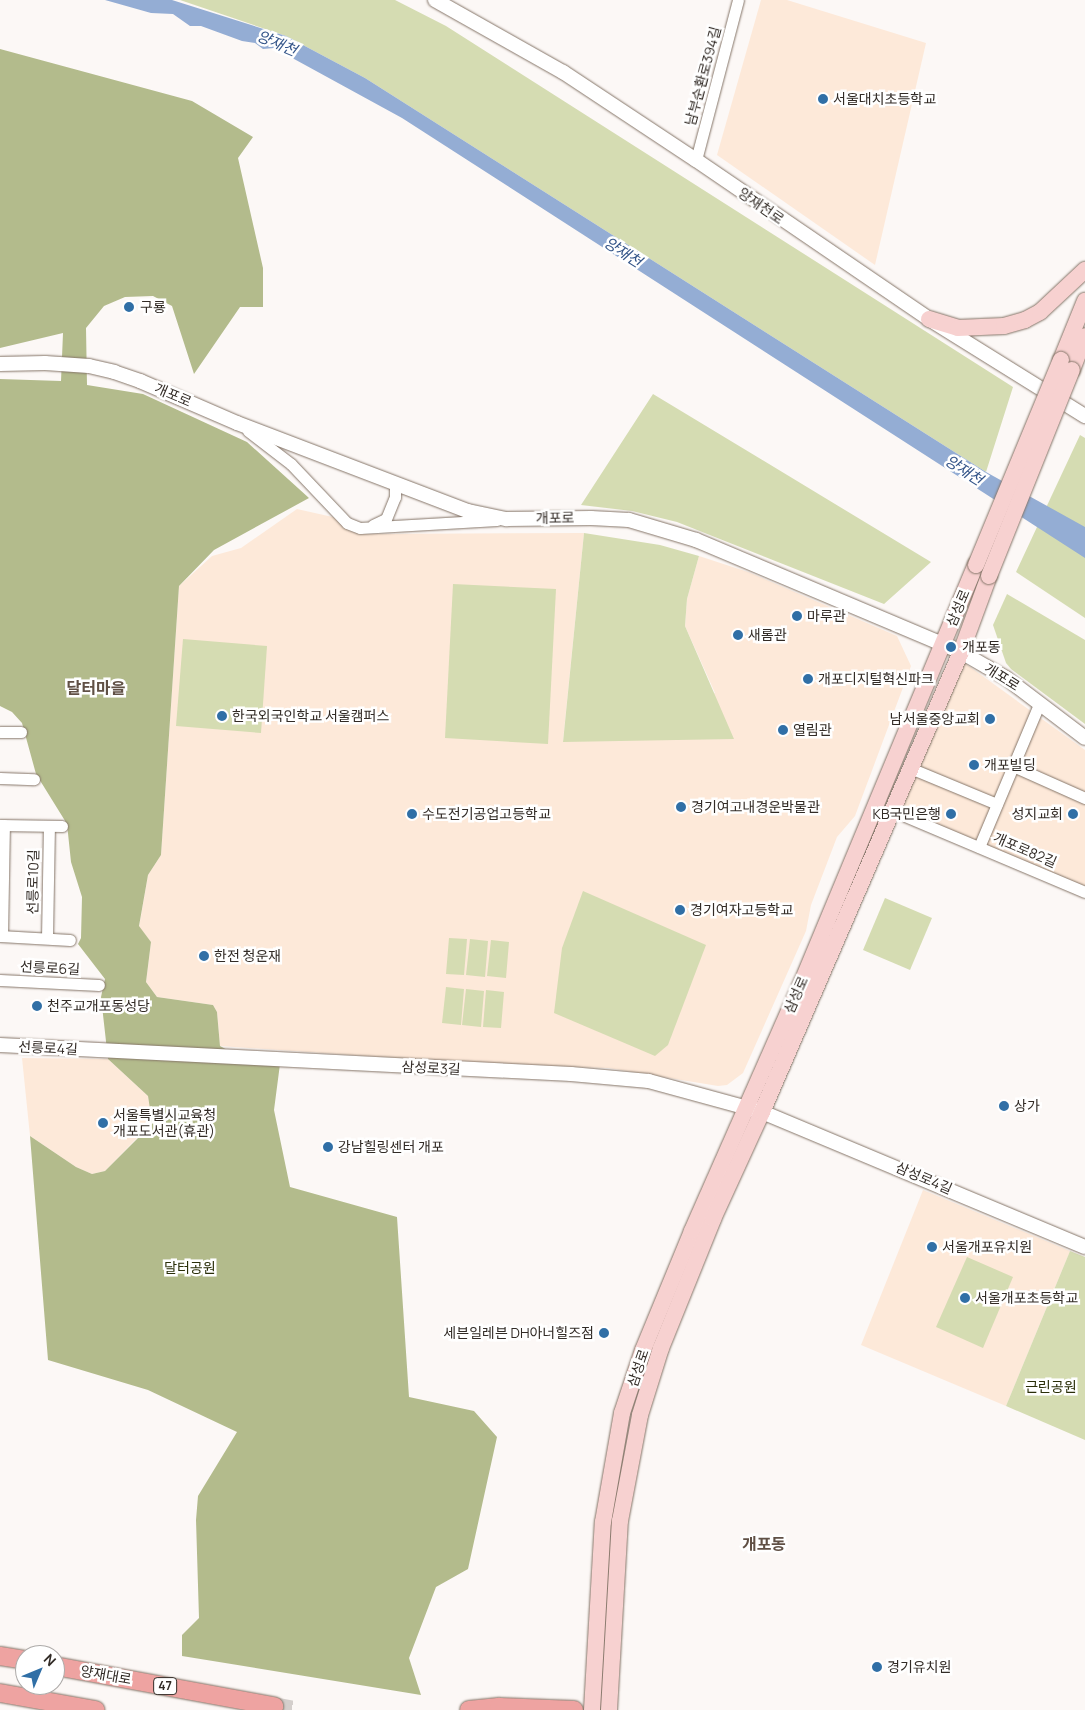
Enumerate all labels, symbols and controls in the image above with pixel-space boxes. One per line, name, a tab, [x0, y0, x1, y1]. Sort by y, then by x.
street label: 남부순환로394길	[682, 25, 724, 127]
water label: 양재천	[254, 27, 300, 59]
place label: 서울대치초등학교	[833, 91, 936, 107]
marker: 서울대치초등학교	[817, 93, 829, 105]
street label: 양재천로	[735, 184, 787, 228]
water label: 양재천	[601, 233, 645, 271]
place label: 구룡	[140, 299, 166, 315]
marker: 구룡	[122, 300, 136, 314]
street label: 개포로	[152, 380, 194, 410]
water label: 양재천	[942, 451, 986, 489]
street label: 개포로	[536, 509, 574, 527]
street label: 삼성로	[943, 587, 973, 629]
place label: 마루관	[807, 608, 846, 624]
marker: 마루관	[791, 610, 803, 622]
place label: 새롬관	[748, 627, 787, 643]
marker: 새롬관	[732, 629, 744, 641]
place label: 개포동	[962, 639, 1001, 655]
marker: 개포동	[944, 640, 958, 654]
street label: 개포로	[981, 660, 1023, 694]
place label: 개포디지털혁신파크	[818, 671, 934, 687]
marker: 개포디지털혁신파크	[802, 673, 814, 685]
district label: 달터마을	[67, 678, 125, 698]
place label: 한국외국인학교 서울캠퍼스	[232, 708, 389, 724]
marker: 한국외국인학교 서울캠퍼스	[216, 710, 228, 722]
place label: 남서울중앙교회	[890, 711, 980, 727]
marker: 남서울중앙교회	[984, 713, 996, 725]
place label: 열림관	[793, 722, 832, 738]
marker: 열림관	[777, 724, 789, 736]
place label: 개포빌딩	[984, 757, 1036, 773]
marker: 개포빌딩	[968, 759, 980, 771]
place label: 경기여고내경운박물관	[691, 799, 820, 815]
marker: 경기여고내경운박물관	[675, 801, 687, 813]
place label: 수도전기공업고등학교	[422, 806, 551, 822]
place label: KB국민은행	[873, 806, 941, 822]
place label: 성지교회	[1011, 806, 1063, 822]
marker: 수도전기공업고등학교	[406, 808, 418, 820]
marker: KB국민은행	[945, 808, 957, 820]
marker: 성지교회	[1067, 808, 1079, 820]
street label: 개포로82길	[991, 829, 1059, 871]
street label: 선릉로10길	[24, 849, 42, 915]
place label: 경기여자고등학교	[690, 902, 793, 918]
marker: 경기여자고등학교	[674, 904, 686, 916]
place label: 한전 청운재	[214, 948, 281, 964]
marker: 한전 청운재	[198, 950, 210, 962]
street label: 선릉로6길	[19, 958, 81, 978]
street label: 삼성로	[780, 974, 812, 1016]
place label: 천주교개포동성당	[47, 998, 150, 1014]
marker: 천주교개포동성당	[31, 1000, 43, 1012]
street label: 선릉로4길	[18, 1038, 78, 1058]
street label: 삼성로3길	[401, 1058, 461, 1078]
place label: 상가	[1014, 1098, 1040, 1114]
marker: 상가	[998, 1100, 1010, 1112]
place label: 서울특별시교육청 개포도서관(휴관)	[113, 1107, 216, 1140]
marker: 서울특별시교육청 개포도서관(휴관)	[97, 1117, 109, 1129]
place label: 강남힐링센터 개포	[338, 1139, 444, 1155]
marker: 강남힐링센터 개포	[322, 1141, 334, 1153]
street label: 삼성로4길	[893, 1159, 955, 1197]
place label: 서울개포유치원	[942, 1239, 1032, 1255]
marker: 서울개포유치원	[926, 1241, 938, 1253]
park label: 달터공원	[164, 1260, 216, 1276]
place label: 서울개포초등학교	[975, 1290, 1078, 1306]
marker: 서울개포초등학교	[959, 1292, 971, 1304]
place label: 세븐일레븐 DH아너힐즈점	[443, 1325, 594, 1341]
marker: 세븐일레븐 DH아너힐즈점	[598, 1327, 610, 1339]
street label: 삼성로	[624, 1347, 652, 1389]
park label: 근린공원	[1025, 1379, 1077, 1395]
district label: 개포동	[742, 1534, 786, 1554]
north arrow	[15, 1645, 65, 1695]
text: N	[40, 1649, 61, 1670]
place label: 경기유치원	[887, 1659, 951, 1675]
marker: 경기유치원	[871, 1661, 883, 1673]
street label: 양재대로	[79, 1662, 133, 1688]
road number: 47	[152, 1676, 178, 1695]

